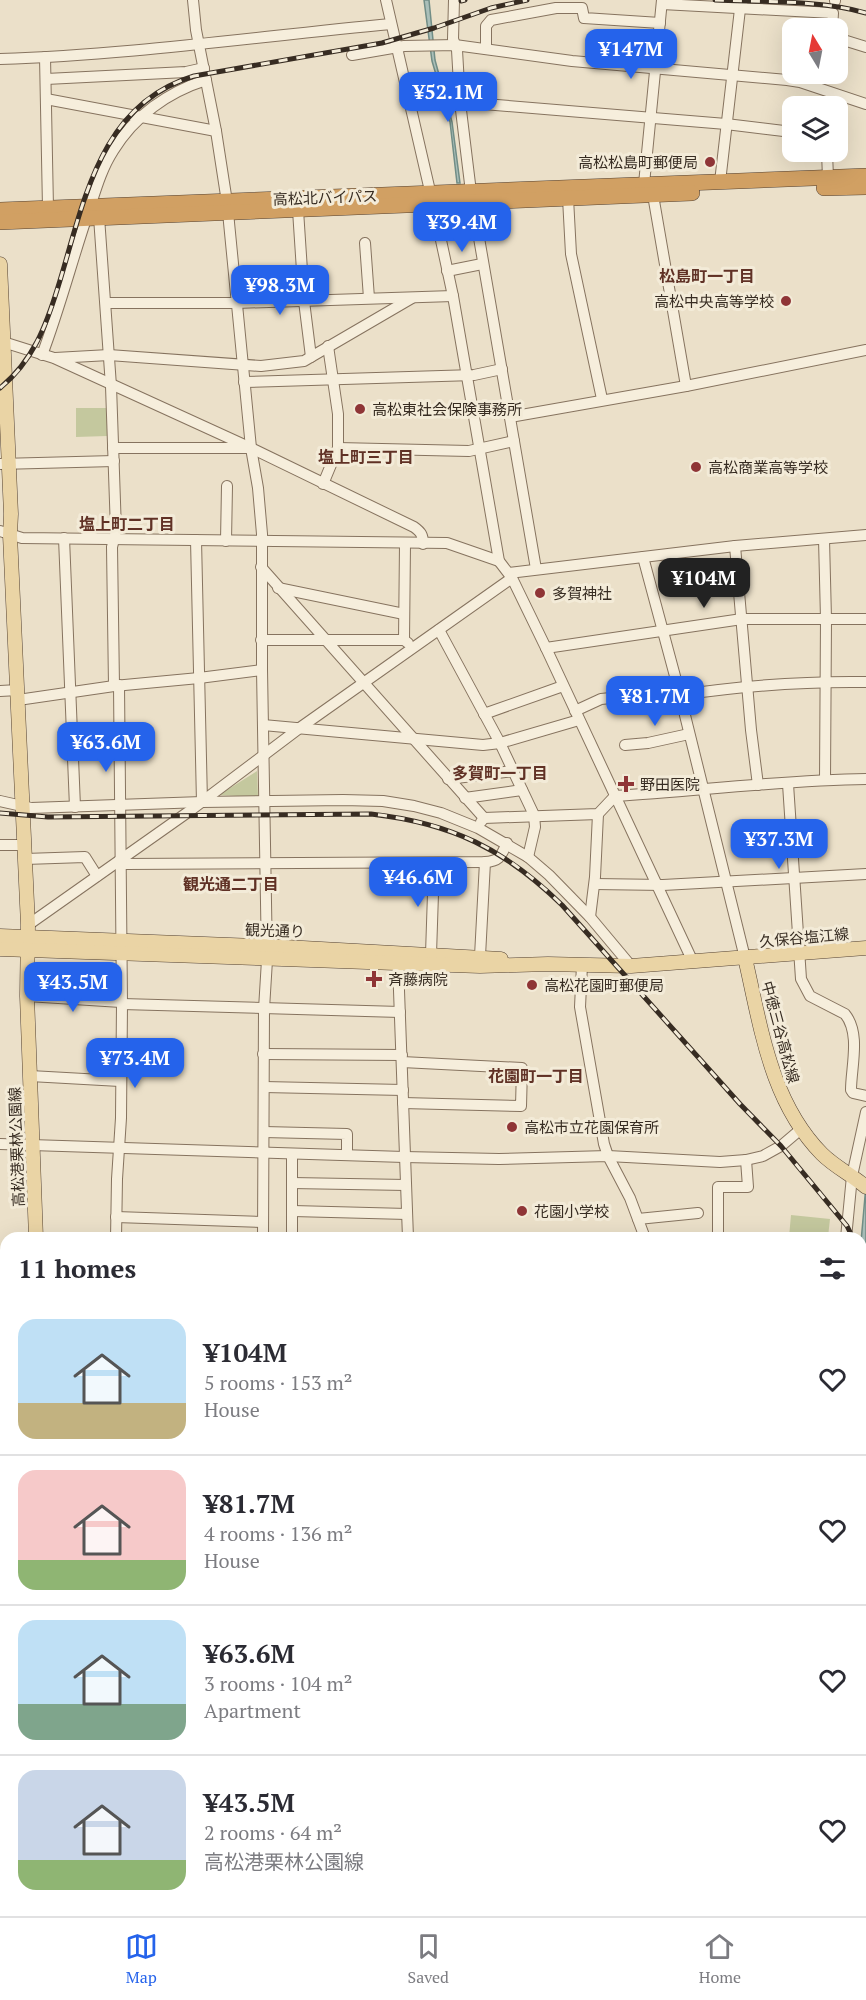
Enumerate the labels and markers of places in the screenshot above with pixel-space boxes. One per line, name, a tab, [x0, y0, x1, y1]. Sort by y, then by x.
pin: ¥147M	[589, 29, 673, 80]
pin: ¥52.1M	[399, 72, 497, 123]
place label: 高松松島町郵便局	[578, 152, 698, 172]
marker: 高松松島町郵便局	[703, 155, 717, 169]
pin: ¥39.4M	[413, 202, 511, 253]
pin: ¥98.3M	[231, 265, 329, 316]
place label: 高松中央高等学校	[654, 291, 774, 311]
marker: 高松中央高等学校	[779, 294, 793, 308]
place label: 高松東社会保険事務所	[372, 399, 522, 419]
marker: 高松東社会保険事務所	[353, 402, 367, 416]
place label: 高松商業高等学校	[708, 457, 828, 477]
marker: 高松商業高等学校	[689, 460, 703, 474]
pin: ¥104M	[662, 558, 746, 609]
place label: 多賀神社	[552, 583, 612, 603]
marker: 多賀神社	[533, 586, 547, 600]
pin: ¥81.7M	[606, 676, 704, 727]
pin: ¥63.6M	[57, 722, 155, 773]
place label: 野田医院	[640, 774, 700, 794]
marker: 野田医院	[617, 775, 635, 793]
pin: ¥37.3M	[730, 819, 828, 870]
pin: ¥46.6M	[369, 857, 467, 908]
pin: ¥43.5M	[24, 962, 122, 1013]
place label: 斉藤病院	[388, 969, 448, 989]
marker: 斉藤病院	[365, 970, 383, 988]
place label: 高松花園町郵便局	[544, 975, 664, 995]
marker: 高松花園町郵便局	[525, 978, 539, 992]
pin: ¥73.4M	[86, 1038, 184, 1089]
place label: 高松市立花園保育所	[524, 1117, 659, 1137]
marker: 高松市立花園保育所	[505, 1120, 519, 1134]
place label: 花園小学校	[534, 1201, 609, 1221]
marker: 花園小学校	[515, 1204, 529, 1218]

